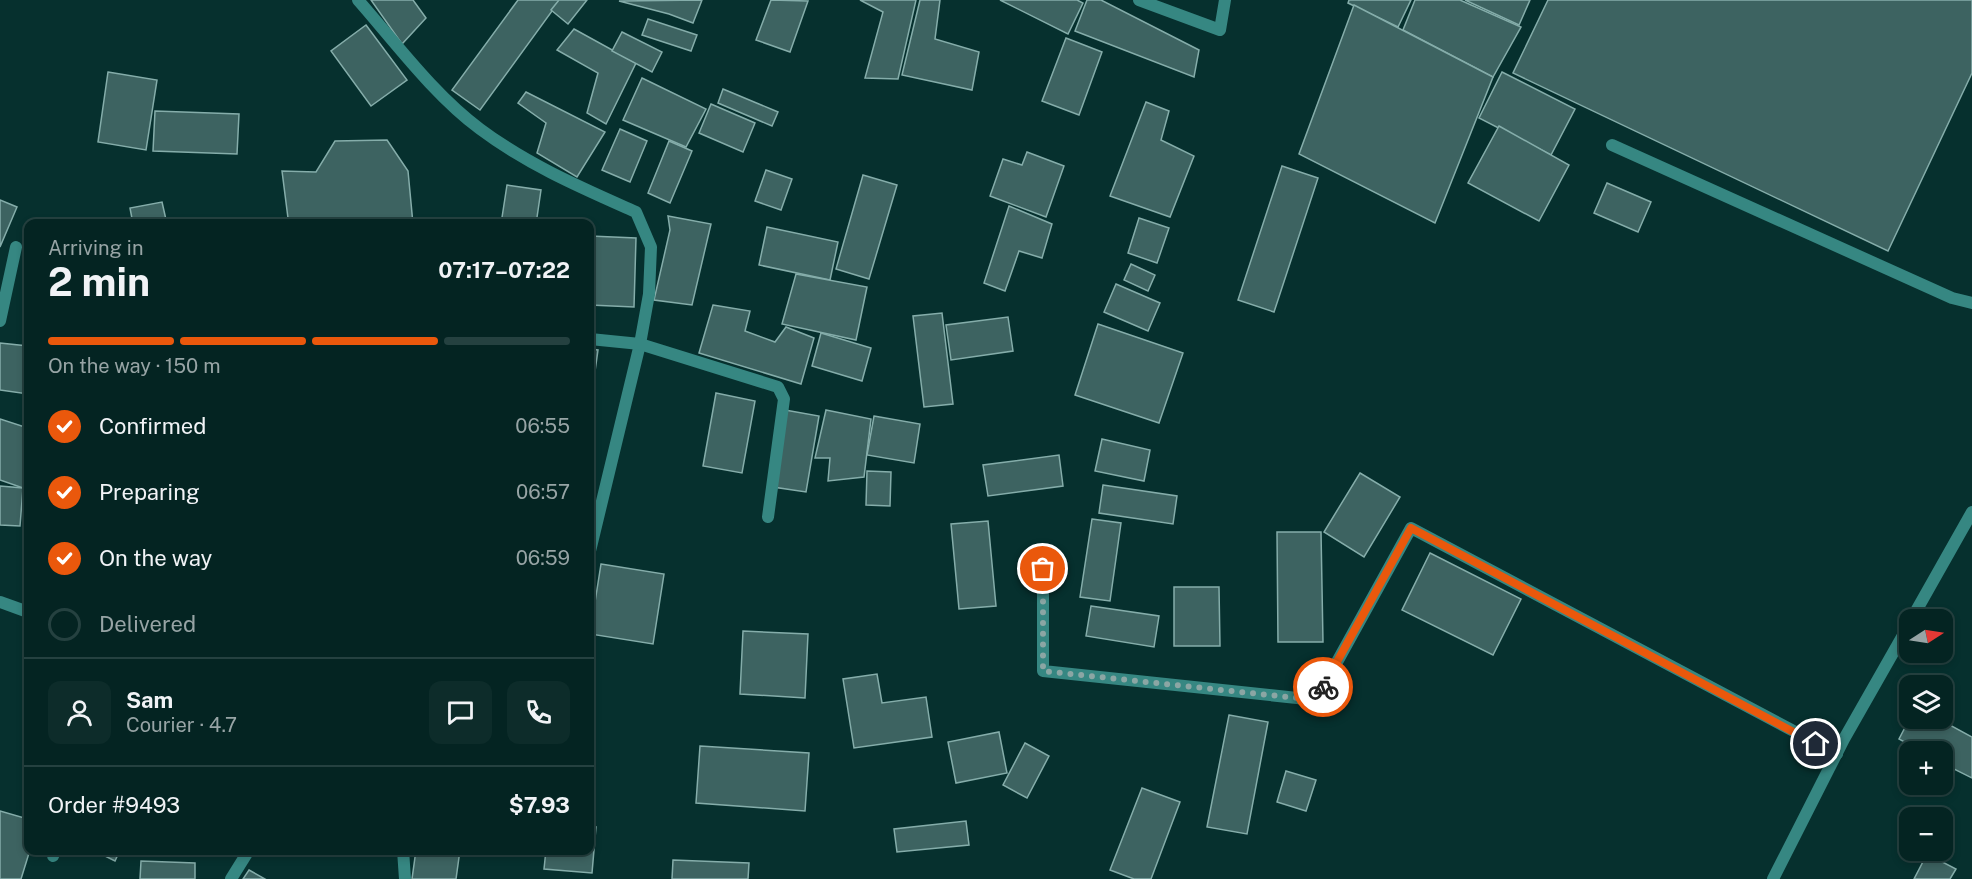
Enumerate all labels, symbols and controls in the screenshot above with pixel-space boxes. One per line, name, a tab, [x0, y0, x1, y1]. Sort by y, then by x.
text: Arriving in	[48, 236, 143, 260]
text: 07:17–07:22	[438, 257, 570, 283]
text: 2 min	[48, 259, 150, 305]
text: On the way · 150 m	[48, 354, 220, 378]
icon: check	[48, 410, 81, 443]
text: Confirmed	[99, 413, 206, 439]
text: 06:55	[515, 414, 570, 438]
icon: check	[48, 476, 81, 509]
text: Preparing	[99, 479, 200, 505]
text: 06:57	[516, 480, 570, 504]
icon: check	[48, 542, 81, 575]
pin	[1017, 543, 1068, 594]
text: On the way	[99, 545, 212, 571]
text: 06:59	[516, 546, 570, 570]
icon: bag	[1026, 552, 1059, 585]
north arrow	[1899, 609, 1953, 663]
map controls	[1899, 609, 1953, 861]
text: Delivered	[99, 611, 196, 637]
courier	[1293, 657, 1353, 717]
icon: bike	[1307, 671, 1340, 704]
button: layers	[1899, 675, 1953, 729]
button: person	[48, 681, 111, 744]
button: chat	[429, 681, 492, 744]
button: phone	[507, 681, 570, 744]
text: Sam	[126, 687, 173, 713]
text: Courier · 4.7	[126, 713, 237, 737]
pin	[1790, 718, 1841, 769]
icon: home	[1799, 727, 1832, 760]
button: +	[1899, 741, 1953, 795]
text: Order #9493	[48, 792, 180, 818]
text: $7.93	[509, 792, 570, 818]
button: −	[1899, 807, 1953, 861]

